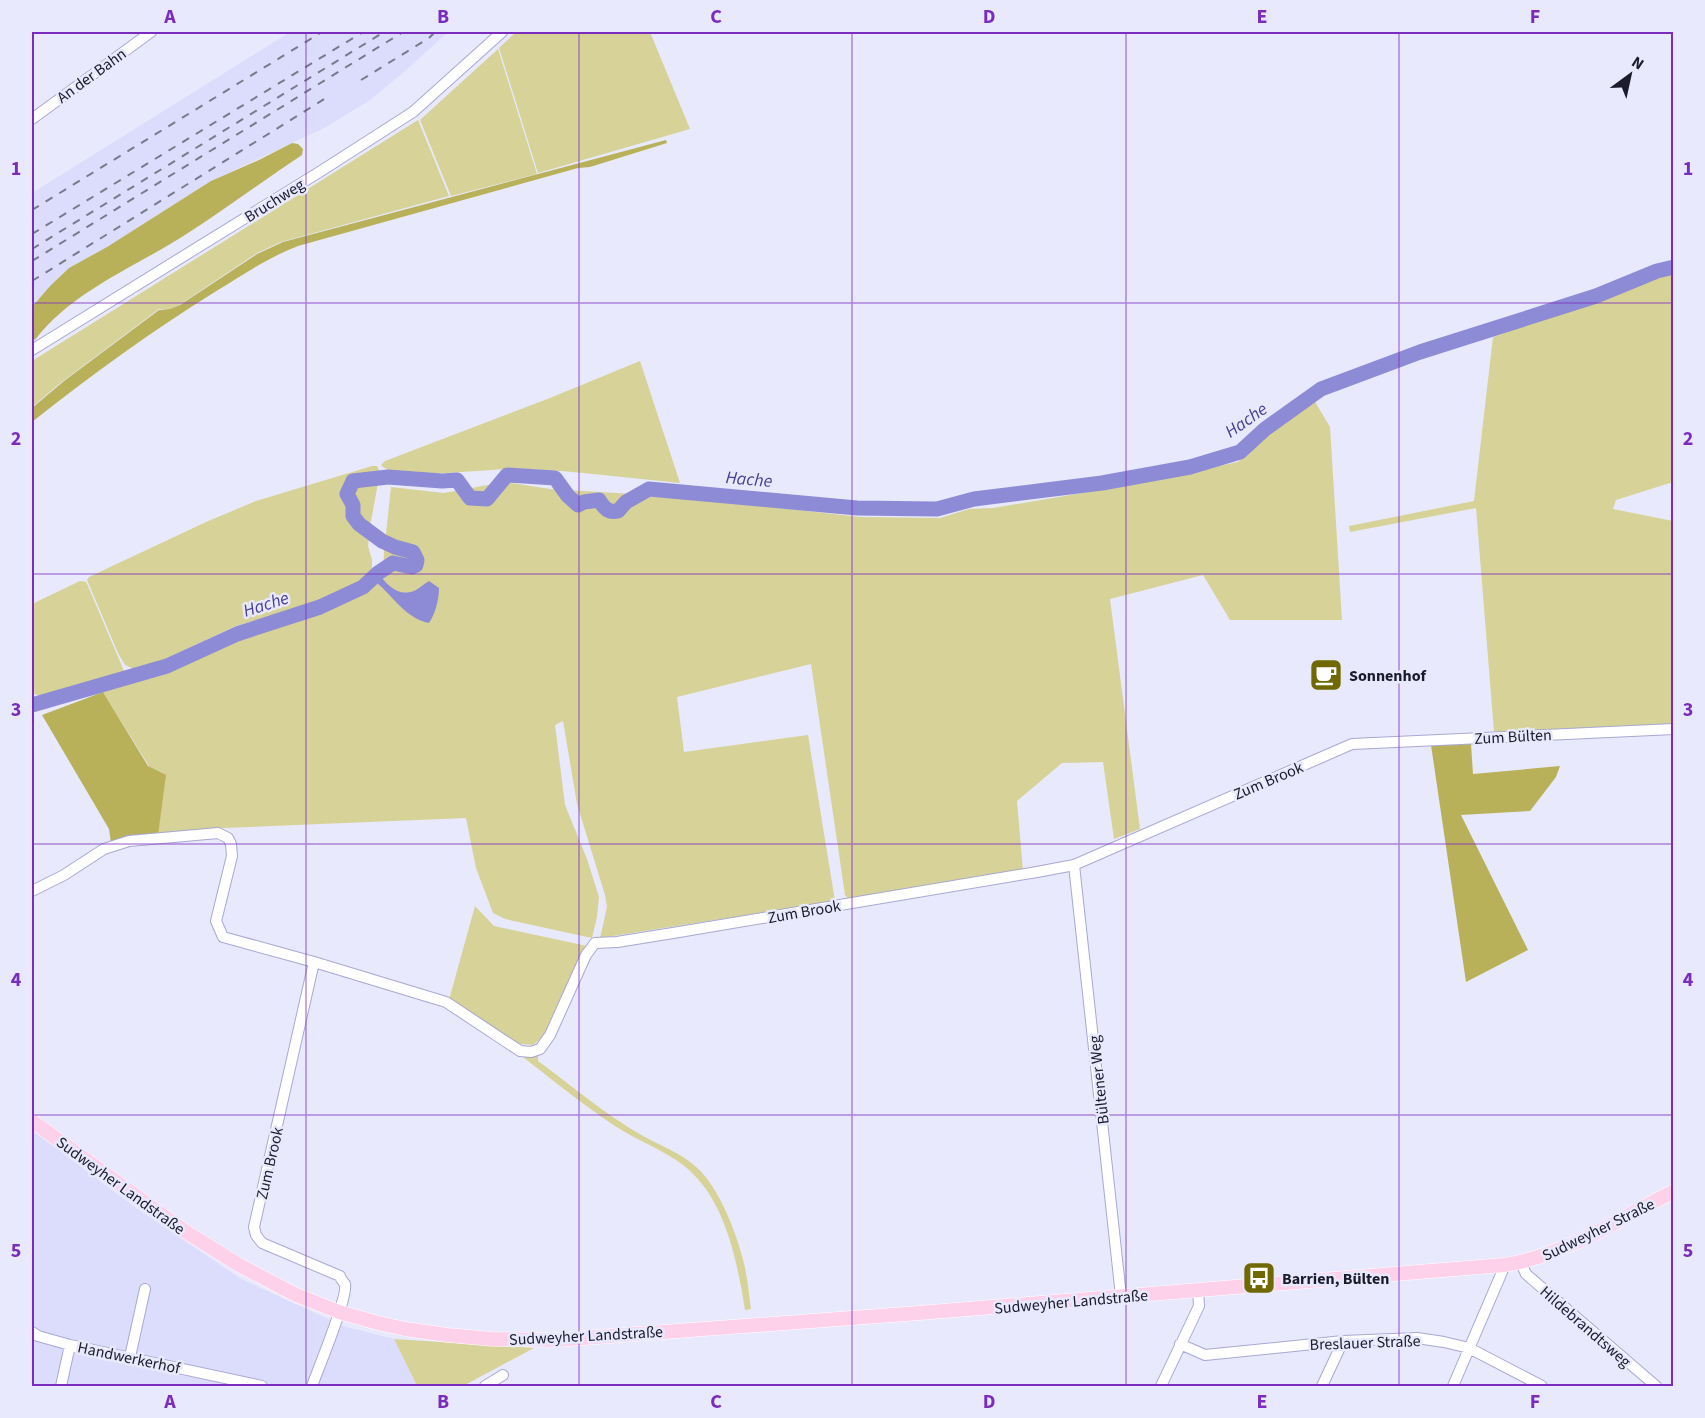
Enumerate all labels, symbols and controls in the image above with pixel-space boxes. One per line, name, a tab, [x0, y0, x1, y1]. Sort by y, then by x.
text: A	[163, 3, 176, 31]
text: B	[437, 3, 449, 31]
text: C	[710, 3, 722, 31]
text: D	[983, 3, 995, 31]
text: E	[1257, 3, 1267, 31]
text: F	[1530, 3, 1540, 31]
street label: An der Bahn	[52, 43, 131, 109]
north arrow	[1600, 45, 1660, 105]
text: N	[1627, 51, 1648, 75]
text: 1	[11, 155, 21, 183]
text: 1	[1683, 155, 1693, 183]
street label: Bruchweg	[240, 174, 309, 228]
water label: Hache	[1220, 397, 1273, 444]
text: 2	[11, 425, 21, 453]
text: 2	[1683, 425, 1693, 453]
water label: Hache	[725, 465, 774, 494]
water label: Hache	[240, 585, 293, 624]
cafe icon: Sonnenhof	[1308, 657, 1344, 693]
place label: Sonnenhof	[1349, 665, 1426, 687]
text: 3	[11, 696, 21, 724]
text: 3	[1683, 696, 1693, 724]
street label: Zum Bülten	[1474, 724, 1552, 750]
street label: Zum Brook	[1230, 756, 1307, 805]
street label: Zum Brook	[766, 895, 842, 929]
text: 4	[11, 966, 22, 994]
text: 4	[1683, 966, 1694, 994]
street label: Bültener Weg	[1083, 1034, 1115, 1125]
street label: Zum Brook	[251, 1125, 289, 1202]
street label: Sudweyher Landstraße	[52, 1132, 189, 1240]
street label: Sudweyher Straße	[1539, 1193, 1658, 1267]
text: 5	[11, 1237, 21, 1265]
text: 5	[1683, 1237, 1693, 1265]
bus stop icon: Barrien, Bülten	[1241, 1260, 1277, 1296]
place label: Barrien, Bülten	[1282, 1268, 1389, 1290]
street label: Hildebrandtsweg	[1535, 1281, 1636, 1373]
street label: Sudweyher Landstraße	[993, 1284, 1149, 1320]
street label: Sudweyher Landstraße	[509, 1321, 664, 1351]
street label: Breslauer Straße	[1309, 1330, 1421, 1356]
street label: Handwerkerhof	[76, 1336, 183, 1380]
text: A	[163, 1388, 176, 1416]
text: B	[437, 1388, 449, 1416]
text: C	[710, 1388, 722, 1416]
text: D	[983, 1388, 995, 1416]
text: E	[1257, 1388, 1267, 1416]
text: F	[1530, 1388, 1540, 1416]

